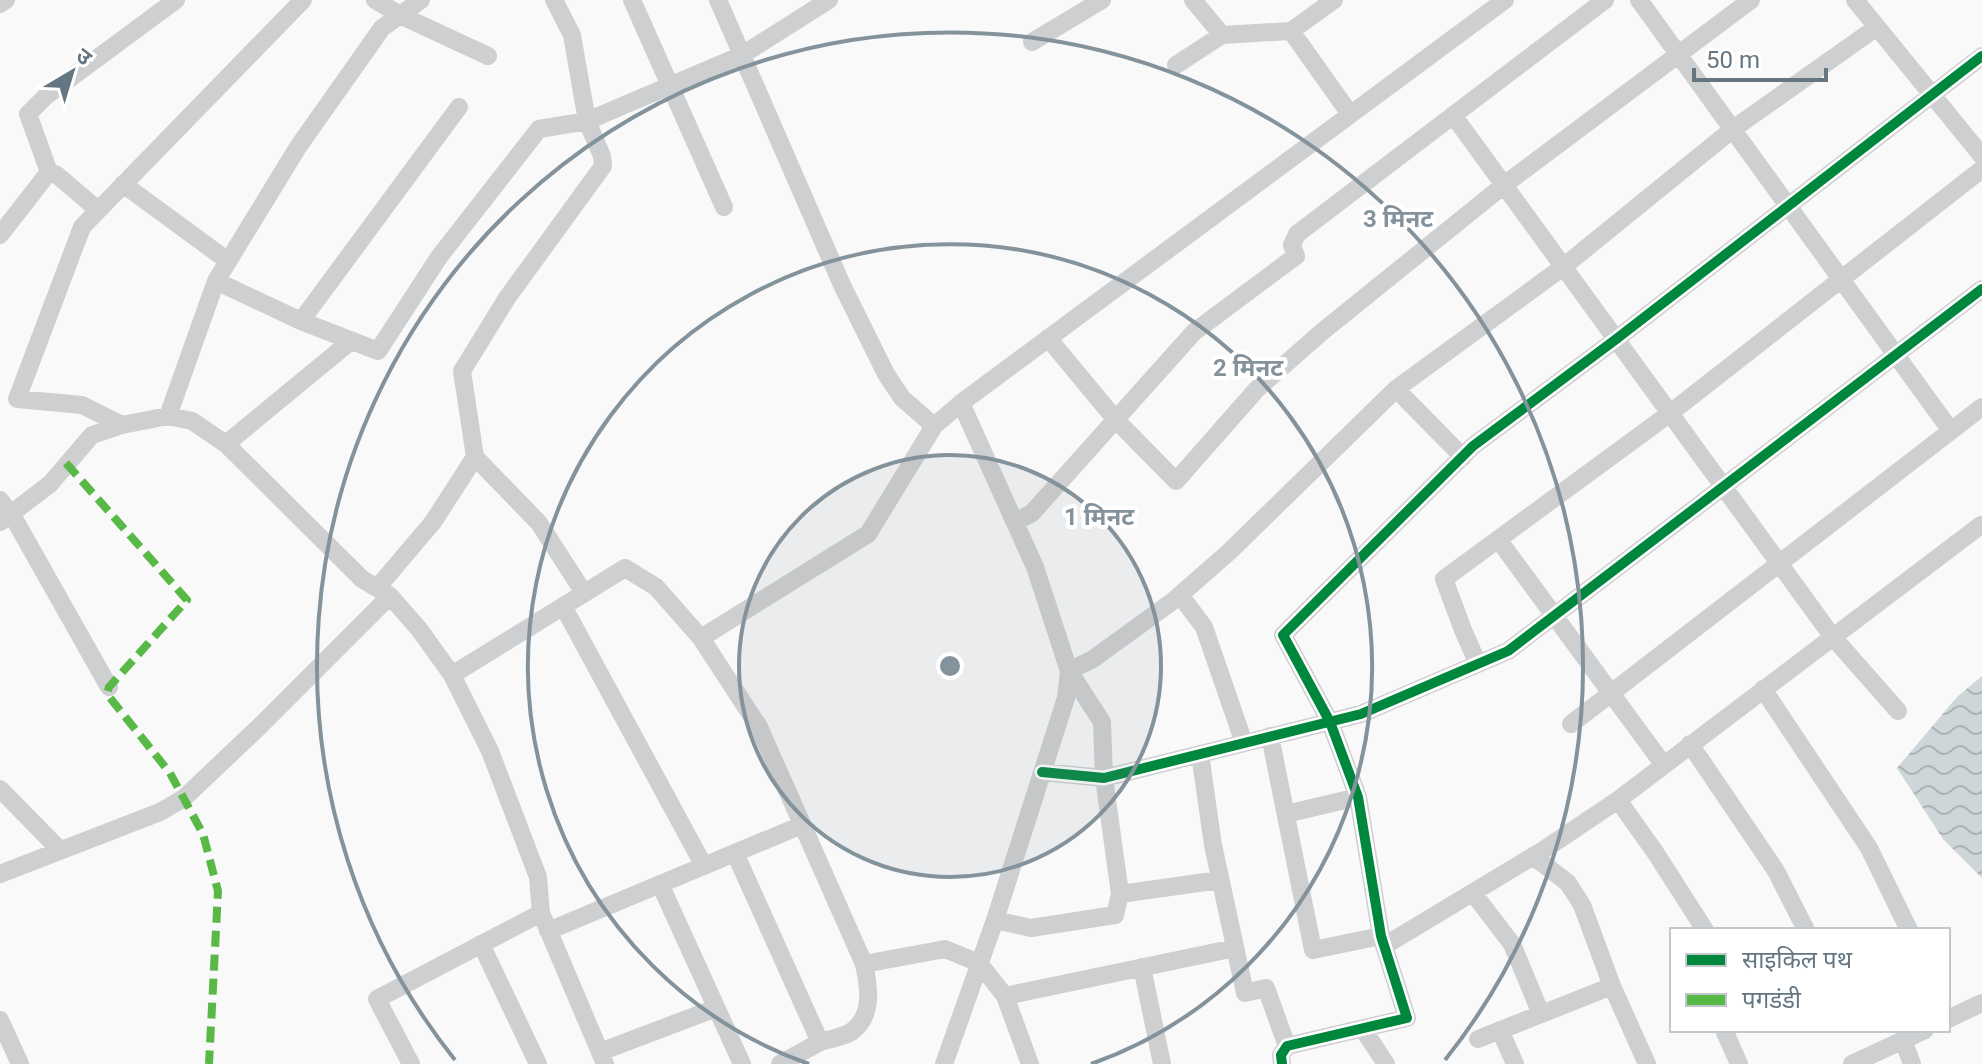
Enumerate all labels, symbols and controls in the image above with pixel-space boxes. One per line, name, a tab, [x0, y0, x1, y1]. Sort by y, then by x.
north arrow	[32, 32, 112, 112]
scale bar	[1694, 32, 1826, 82]
text: उ	[71, 43, 98, 71]
text: 50 m	[1706, 46, 1760, 74]
text: 3 मिनट	[1363, 205, 1434, 233]
text: 2 मिनट	[1213, 354, 1284, 382]
text: 1 मिनट	[1064, 503, 1135, 531]
centre of rings	[936, 652, 964, 680]
legend	[1670, 928, 1950, 1032]
text: साइकिल पथ	[1742, 946, 1853, 974]
text: पगडंडी	[1742, 986, 1802, 1014]

